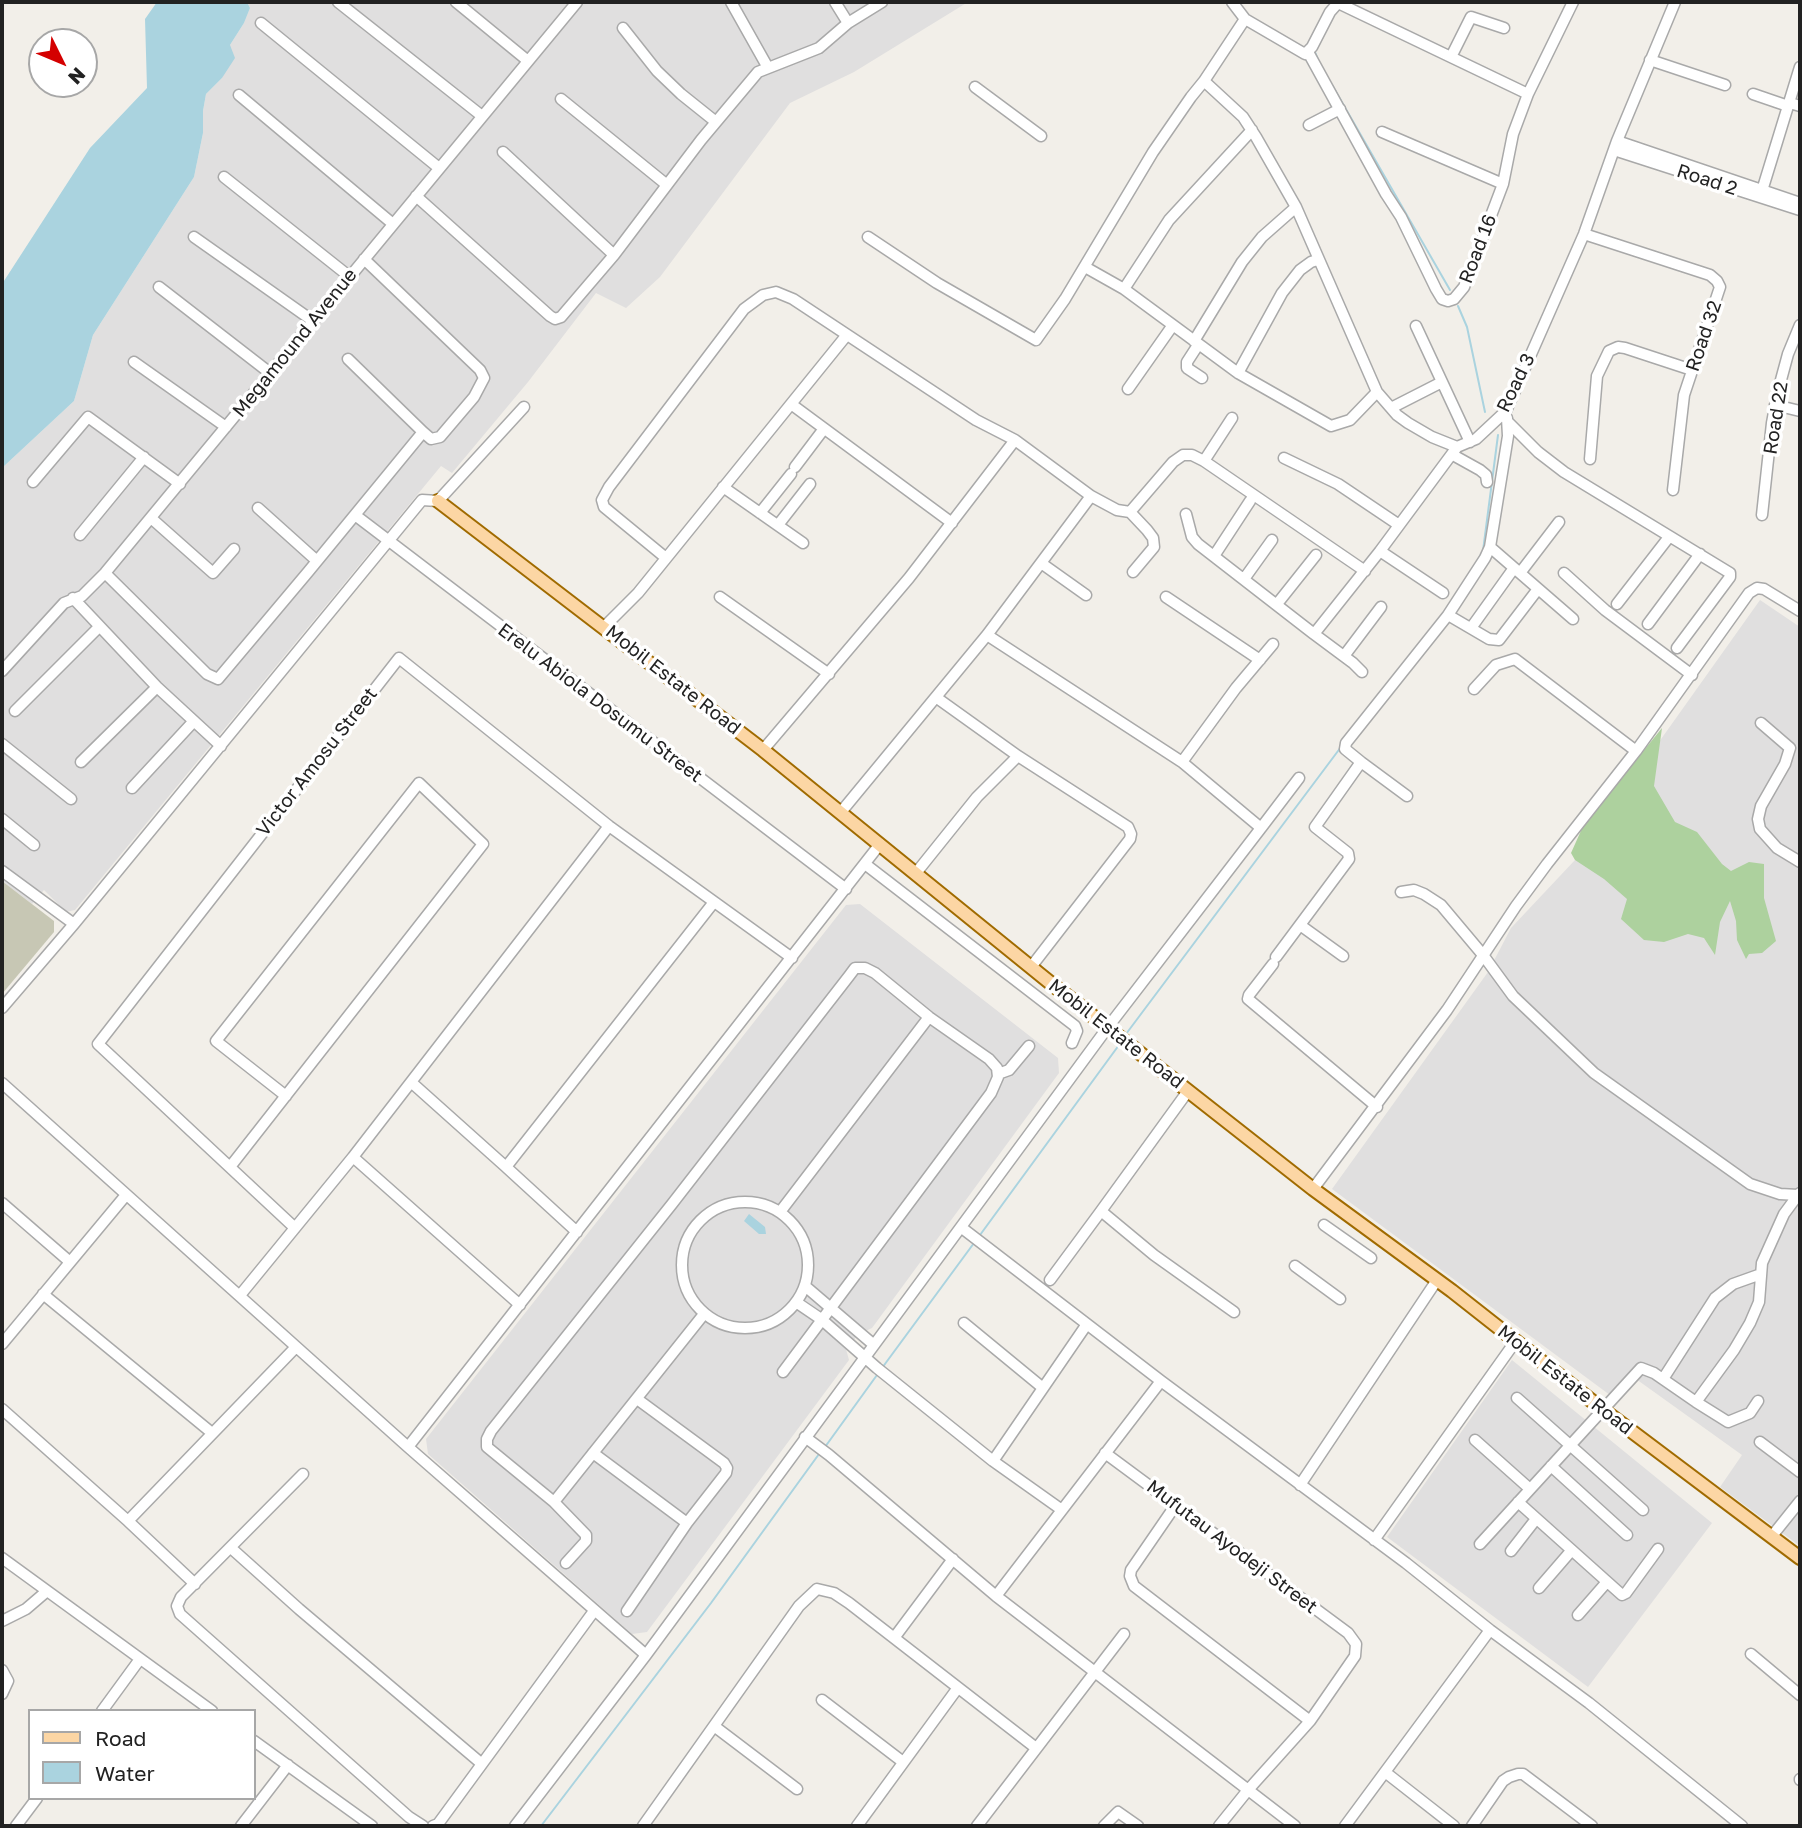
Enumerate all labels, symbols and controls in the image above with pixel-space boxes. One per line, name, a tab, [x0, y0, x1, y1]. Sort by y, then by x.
north arrow	[28, 28, 98, 98]
text: N	[64, 63, 91, 89]
street label: Road 2	[1674, 160, 1740, 200]
street label: Road 16	[1454, 211, 1502, 287]
street label: Megamound Avenue	[228, 264, 362, 422]
street label: Road 32	[1681, 298, 1727, 374]
street label: Road 3	[1492, 350, 1540, 416]
street label: Road 22	[1759, 380, 1793, 456]
street label: Erelu Abiola Dosumu Street	[493, 619, 707, 787]
street label: Mobil Estate Road	[601, 620, 745, 740]
street label: Victor Amosu Street	[252, 683, 382, 841]
street label: Mobil Estate Road	[1044, 974, 1188, 1094]
street label: Mobil Estate Road	[1493, 1320, 1637, 1440]
street label: Mufutau Ayodeji Street	[1142, 1475, 1322, 1619]
legend	[28, 1709, 256, 1800]
text: Road	[95, 1725, 146, 1751]
text: Water	[95, 1760, 155, 1786]

